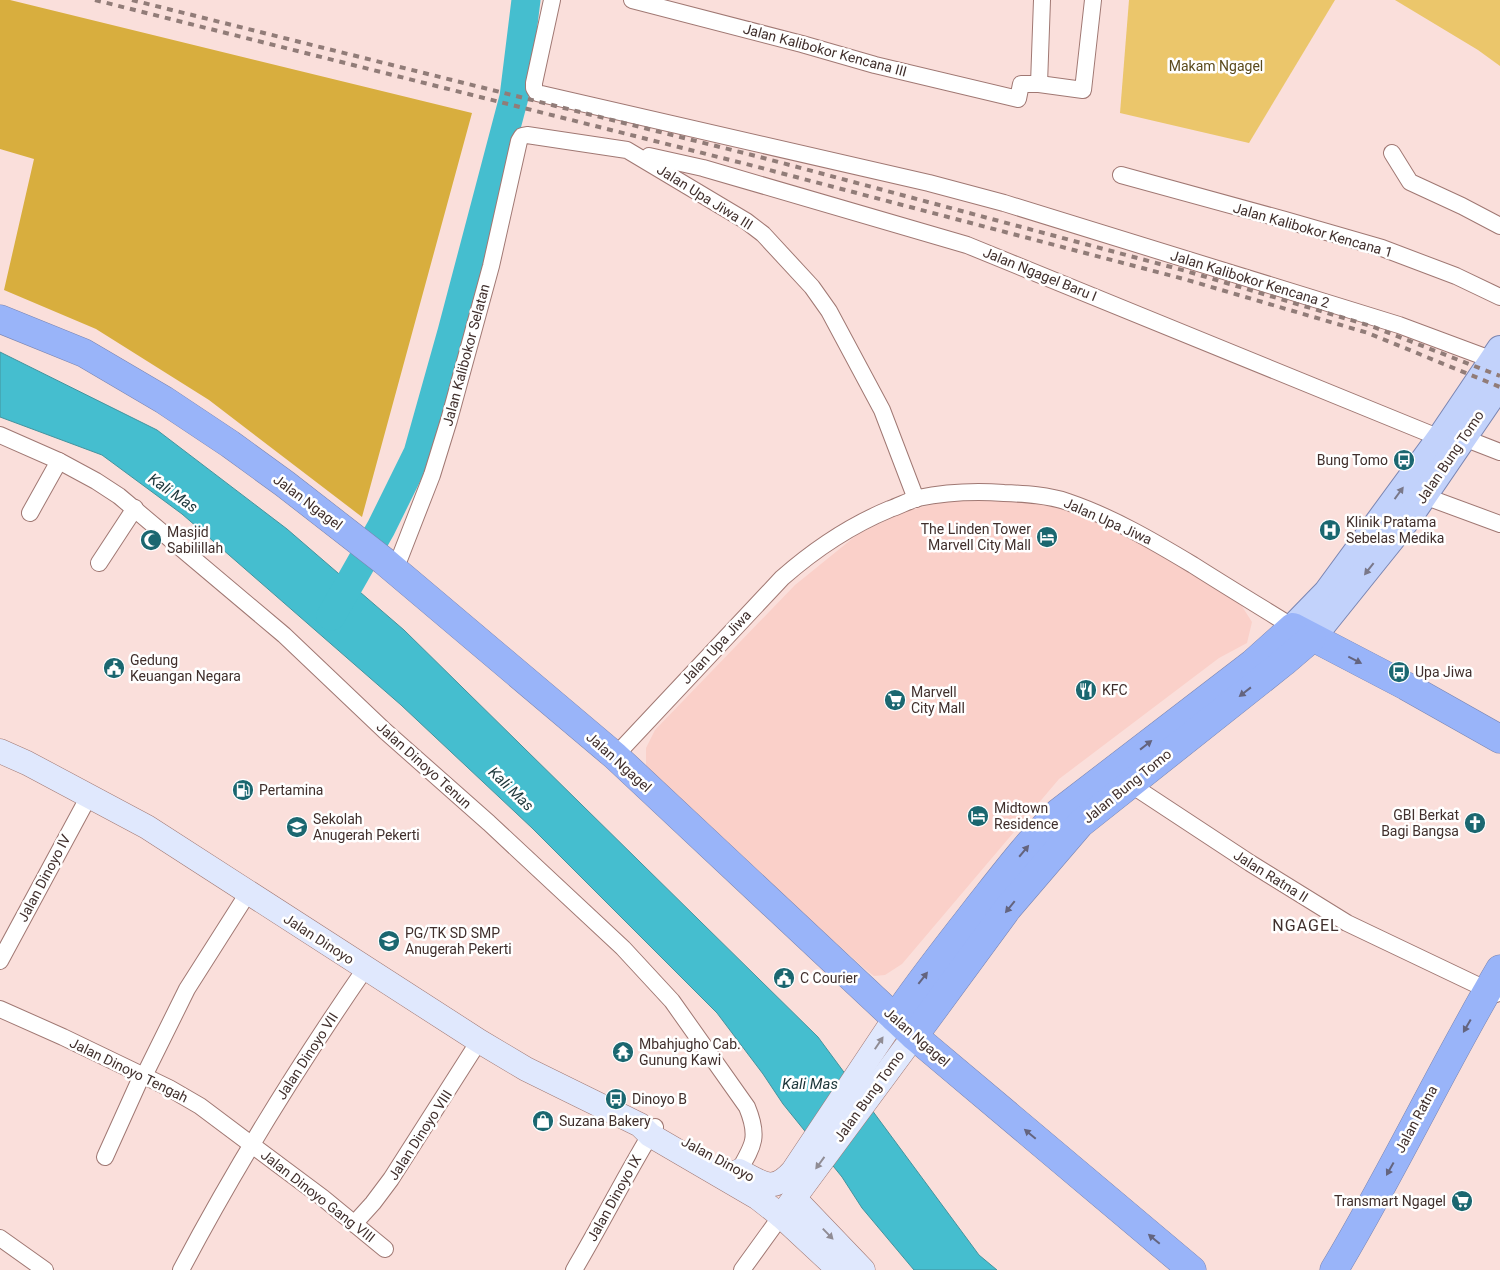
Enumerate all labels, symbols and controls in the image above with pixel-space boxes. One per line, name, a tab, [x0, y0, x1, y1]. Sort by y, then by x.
street label: Jalan Kalibokor Kencana III	[741, 20, 909, 80]
park label: Makam Ngagel	[1169, 58, 1263, 74]
street label: Jalan Upa Jiwa III	[654, 161, 756, 233]
street label: Jalan Kalibokor Kencana 1	[1231, 200, 1395, 260]
street label: Jalan Ngagel Baru I	[981, 244, 1099, 304]
street label: Jalan Kalibokor Kencana 2	[1169, 247, 1332, 311]
street label: Jalan Kalibokor Selatan	[439, 282, 493, 428]
street label: Jalan Bung Tomo	[1413, 407, 1487, 507]
bus stop icon: Bung Tomo	[1392, 448, 1416, 472]
place label: Bung Tomo	[1317, 452, 1388, 468]
water label: Kali Mas	[145, 470, 201, 516]
street label: Jalan Ngagel	[271, 471, 345, 533]
one-way arrow	[1394, 486, 1404, 500]
street label: Jalan Upa Jiwa	[1061, 494, 1155, 548]
place label: Klinik Pratama Sebelas Medika	[1346, 514, 1444, 546]
hospital icon: Klinik Pratama Sebelas Medika	[1318, 518, 1342, 542]
place label: The Linden Tower Marvell City Mall	[921, 521, 1031, 553]
place label: Masjid Sabilillah	[167, 524, 223, 556]
hotel icon: The Linden Tower Marvell City Mall	[1035, 525, 1059, 549]
mosque icon: Masjid Sabilillah	[139, 528, 163, 552]
one-way arrow	[1363, 562, 1374, 575]
street label: Jalan Upa Jiwa	[678, 607, 754, 687]
place label: Gedung Keuangan Negara	[130, 652, 241, 684]
public building icon: Gedung Keuangan Negara	[102, 656, 126, 680]
one-way arrow	[1348, 656, 1362, 664]
bus stop icon: Upa Jiwa	[1387, 660, 1411, 684]
place label: Upa Jiwa	[1415, 664, 1472, 680]
restaurant icon: KFC	[1074, 678, 1098, 702]
place label: KFC	[1102, 682, 1128, 698]
place label: Marvell City Mall	[911, 684, 965, 716]
one-way arrow	[1239, 687, 1252, 698]
supermarket icon: Marvell City Mall	[883, 688, 907, 712]
street label: Jalan Dinoyo Tenun	[373, 718, 475, 812]
street label: Jalan Ngagel	[583, 729, 655, 795]
one-way arrow	[1139, 740, 1153, 750]
street label: Jalan Bung Tomo	[1080, 746, 1174, 826]
water label: Kali Mas	[485, 763, 537, 815]
fuel station icon: Pertamina	[231, 778, 255, 802]
place label: Pertamina	[259, 782, 323, 798]
place label: Midtown Residence	[994, 800, 1058, 832]
hotel icon: Midtown Residence	[966, 804, 990, 828]
place label: GBI Berkat Bagi Bangsa	[1381, 807, 1459, 839]
place label: Sekolah Anugerah Pekerti	[313, 811, 420, 843]
church icon: GBI Berkat Bagi Bangsa	[1463, 811, 1487, 835]
school or university icon: Sekolah Anugerah Pekerti	[285, 815, 309, 839]
street label: Jalan Dinoyo IV	[14, 832, 74, 924]
one-way arrow	[1018, 845, 1030, 857]
street label: Jalan Ratna II	[1231, 847, 1311, 905]
one-way arrow	[1004, 900, 1015, 913]
street label: Jalan Dinoyo	[281, 910, 357, 968]
district label: NGAGEL	[1272, 916, 1340, 935]
place label: PG/TK SD SMP Anugerah Pekerti	[405, 925, 512, 957]
school or university icon: PG/TK SD SMP Anugerah Pekerti	[377, 929, 401, 953]
public building icon: C Courier	[772, 966, 796, 990]
place label: C Courier	[800, 970, 858, 986]
one-way arrow	[918, 972, 929, 985]
street label: Jalan Ngagel	[881, 1004, 953, 1070]
street label: Jalan Dinoyo VII	[273, 1010, 341, 1102]
one-way arrow	[1463, 1020, 1472, 1033]
street label: Jalan Dinoyo Tengah	[67, 1034, 191, 1106]
place label: Mbahjugho Cab. Gunung Kawi	[639, 1036, 741, 1068]
one-way arrow	[874, 1036, 884, 1049]
temple icon: Mbahjugho Cab. Gunung Kawi	[611, 1040, 635, 1064]
street label: Jalan Bung Tomo	[831, 1047, 907, 1145]
water label: Kali Mas	[782, 1075, 838, 1093]
street label: Jalan Ratna	[1392, 1083, 1440, 1155]
street label: Jalan Dinoyo VIII	[385, 1087, 455, 1183]
bus stop icon: Dinoyo B	[604, 1087, 628, 1111]
place label: Dinoyo B	[632, 1091, 687, 1107]
shop icon: Suzana Bakery	[531, 1109, 555, 1133]
place label: Suzana Bakery	[559, 1113, 651, 1129]
one-way arrow	[1024, 1128, 1037, 1139]
street label: Jalan Dinoyo	[679, 1133, 757, 1185]
street label: Jalan Dinoyo Gang VIII	[258, 1147, 378, 1245]
street label: Jalan Dinoyo IX	[584, 1152, 644, 1244]
one-way arrow	[815, 1156, 825, 1170]
one-way arrow	[1386, 1162, 1394, 1176]
supermarket icon: Transmart Ngagel	[1450, 1189, 1474, 1213]
place label: Transmart Ngagel	[1334, 1193, 1446, 1209]
one-way arrow	[822, 1228, 834, 1240]
one-way arrow	[1148, 1233, 1161, 1244]

